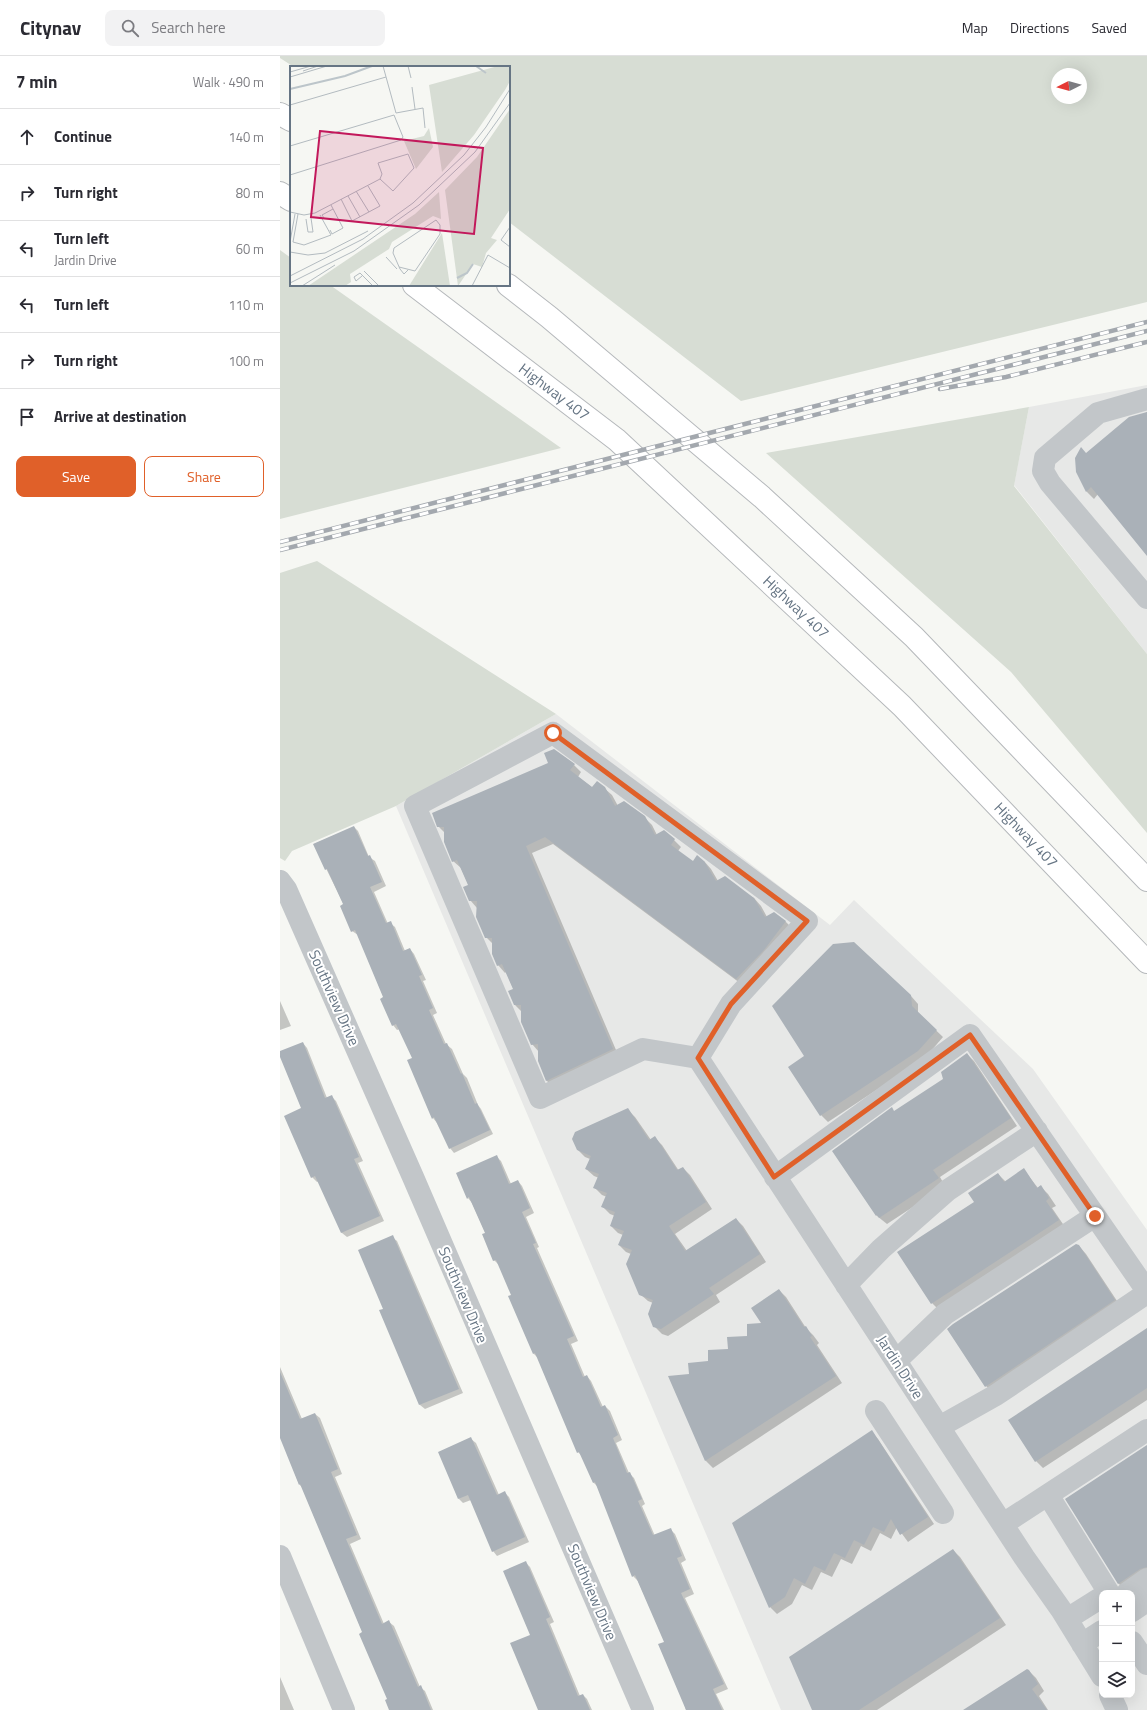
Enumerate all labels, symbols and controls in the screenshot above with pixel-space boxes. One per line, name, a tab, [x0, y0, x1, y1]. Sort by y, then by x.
search box	[105, 10, 385, 46]
text: Citynav	[20, 13, 81, 42]
text: Search here	[151, 16, 226, 39]
icon: search	[119, 17, 141, 39]
text: Map	[962, 17, 988, 38]
text: Directions	[1010, 17, 1069, 38]
text: Saved	[1091, 17, 1127, 38]
inset map	[290, 66, 510, 286]
north arrow	[1051, 68, 1087, 104]
text: 7 min	[16, 69, 57, 95]
text: Walk · 490 m	[193, 72, 264, 92]
text: Continue	[54, 125, 112, 148]
icon: ahead	[16, 126, 38, 148]
text: 140 m	[228, 127, 264, 147]
text: Turn right	[54, 181, 118, 204]
icon: right	[16, 182, 38, 204]
text: 80 m	[236, 183, 264, 203]
text: Turn left	[54, 227, 109, 250]
icon: left	[16, 238, 38, 260]
text: 60 m	[236, 239, 264, 259]
text: Jardin Drive	[54, 250, 117, 270]
text: Turn left	[54, 293, 109, 316]
icon: left	[16, 294, 38, 316]
text: 110 m	[228, 295, 264, 315]
text: Turn right	[54, 349, 118, 372]
icon: right	[16, 350, 38, 372]
text: 100 m	[228, 351, 264, 371]
street label: Highway 407	[514, 357, 595, 426]
text: Arrive at destination	[54, 405, 187, 428]
icon: arrive	[16, 406, 38, 428]
button: Save	[16, 456, 136, 497]
button: Share	[144, 456, 264, 497]
street label: Highway 407	[758, 570, 835, 644]
route start	[544, 724, 562, 742]
street label: Highway 407	[989, 797, 1064, 873]
street label: Southview Drive	[303, 946, 366, 1049]
route end	[1086, 1207, 1104, 1225]
street label: Southview Drive	[433, 1243, 494, 1347]
street label: Jardin Drive	[871, 1330, 930, 1403]
street label: Southview Drive	[562, 1540, 623, 1644]
map controls	[1099, 1590, 1135, 1698]
button: +	[1099, 1590, 1135, 1626]
button: −	[1099, 1626, 1135, 1662]
button: layers	[1099, 1662, 1135, 1698]

